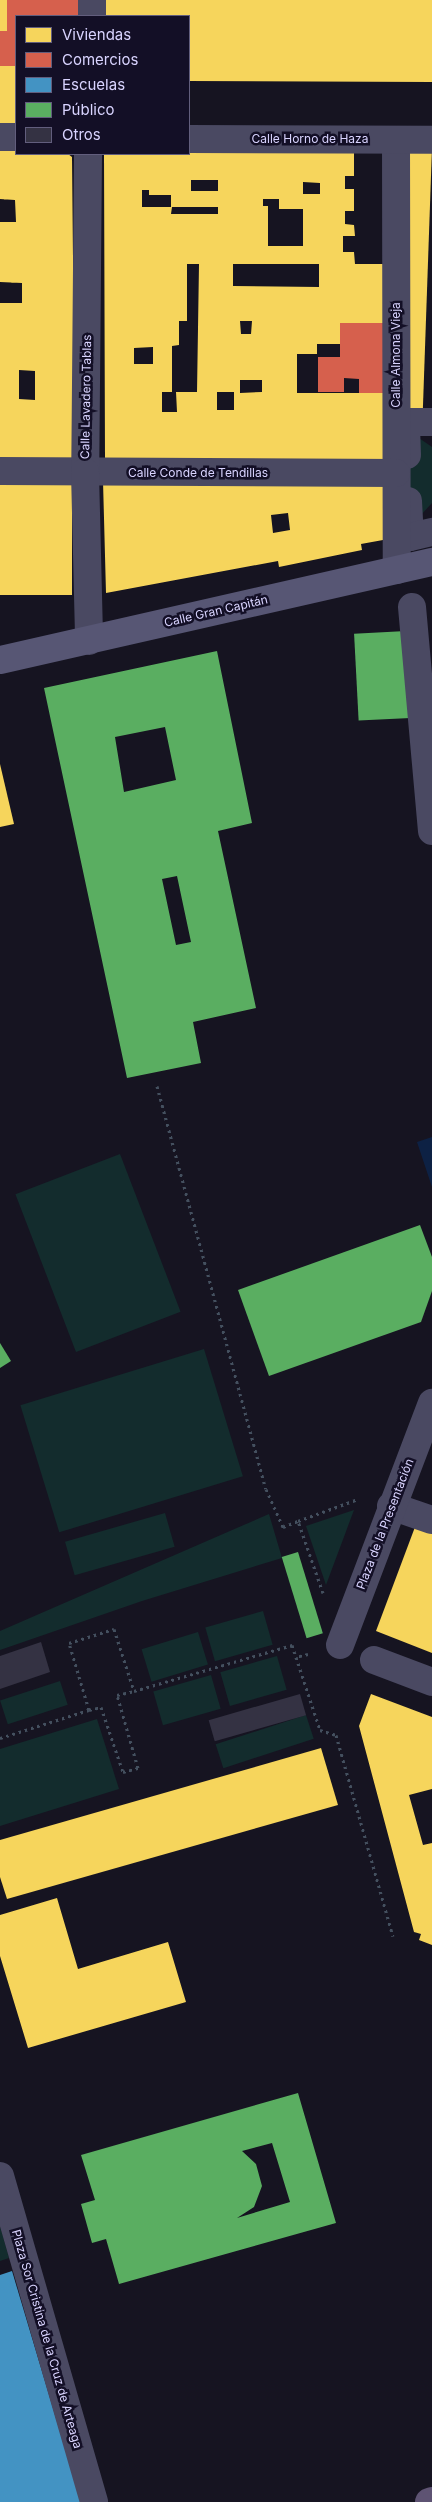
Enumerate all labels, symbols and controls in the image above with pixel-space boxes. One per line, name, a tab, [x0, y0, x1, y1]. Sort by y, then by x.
legend	[15, 15, 190, 155]
text: Viviendas	[62, 25, 131, 44]
text: Comercios	[62, 50, 138, 69]
text: Escuelas	[62, 75, 125, 94]
text: Público	[62, 100, 114, 119]
text: Otros	[62, 125, 101, 144]
street label: Calle Horno de Haza	[252, 132, 368, 146]
street label: Calle Almona Vieja	[389, 302, 403, 408]
street label: Calle Lavadero Tablas	[78, 335, 94, 459]
street label: Calle Conde de Tendillas	[128, 466, 268, 480]
street label: Calle Gran Capitán	[163, 592, 269, 630]
street label: Plaza de la Presentación	[353, 1457, 417, 1591]
street label: Plaza Sor Cristina de la Cruz de Arteaga	[9, 2228, 85, 2450]

